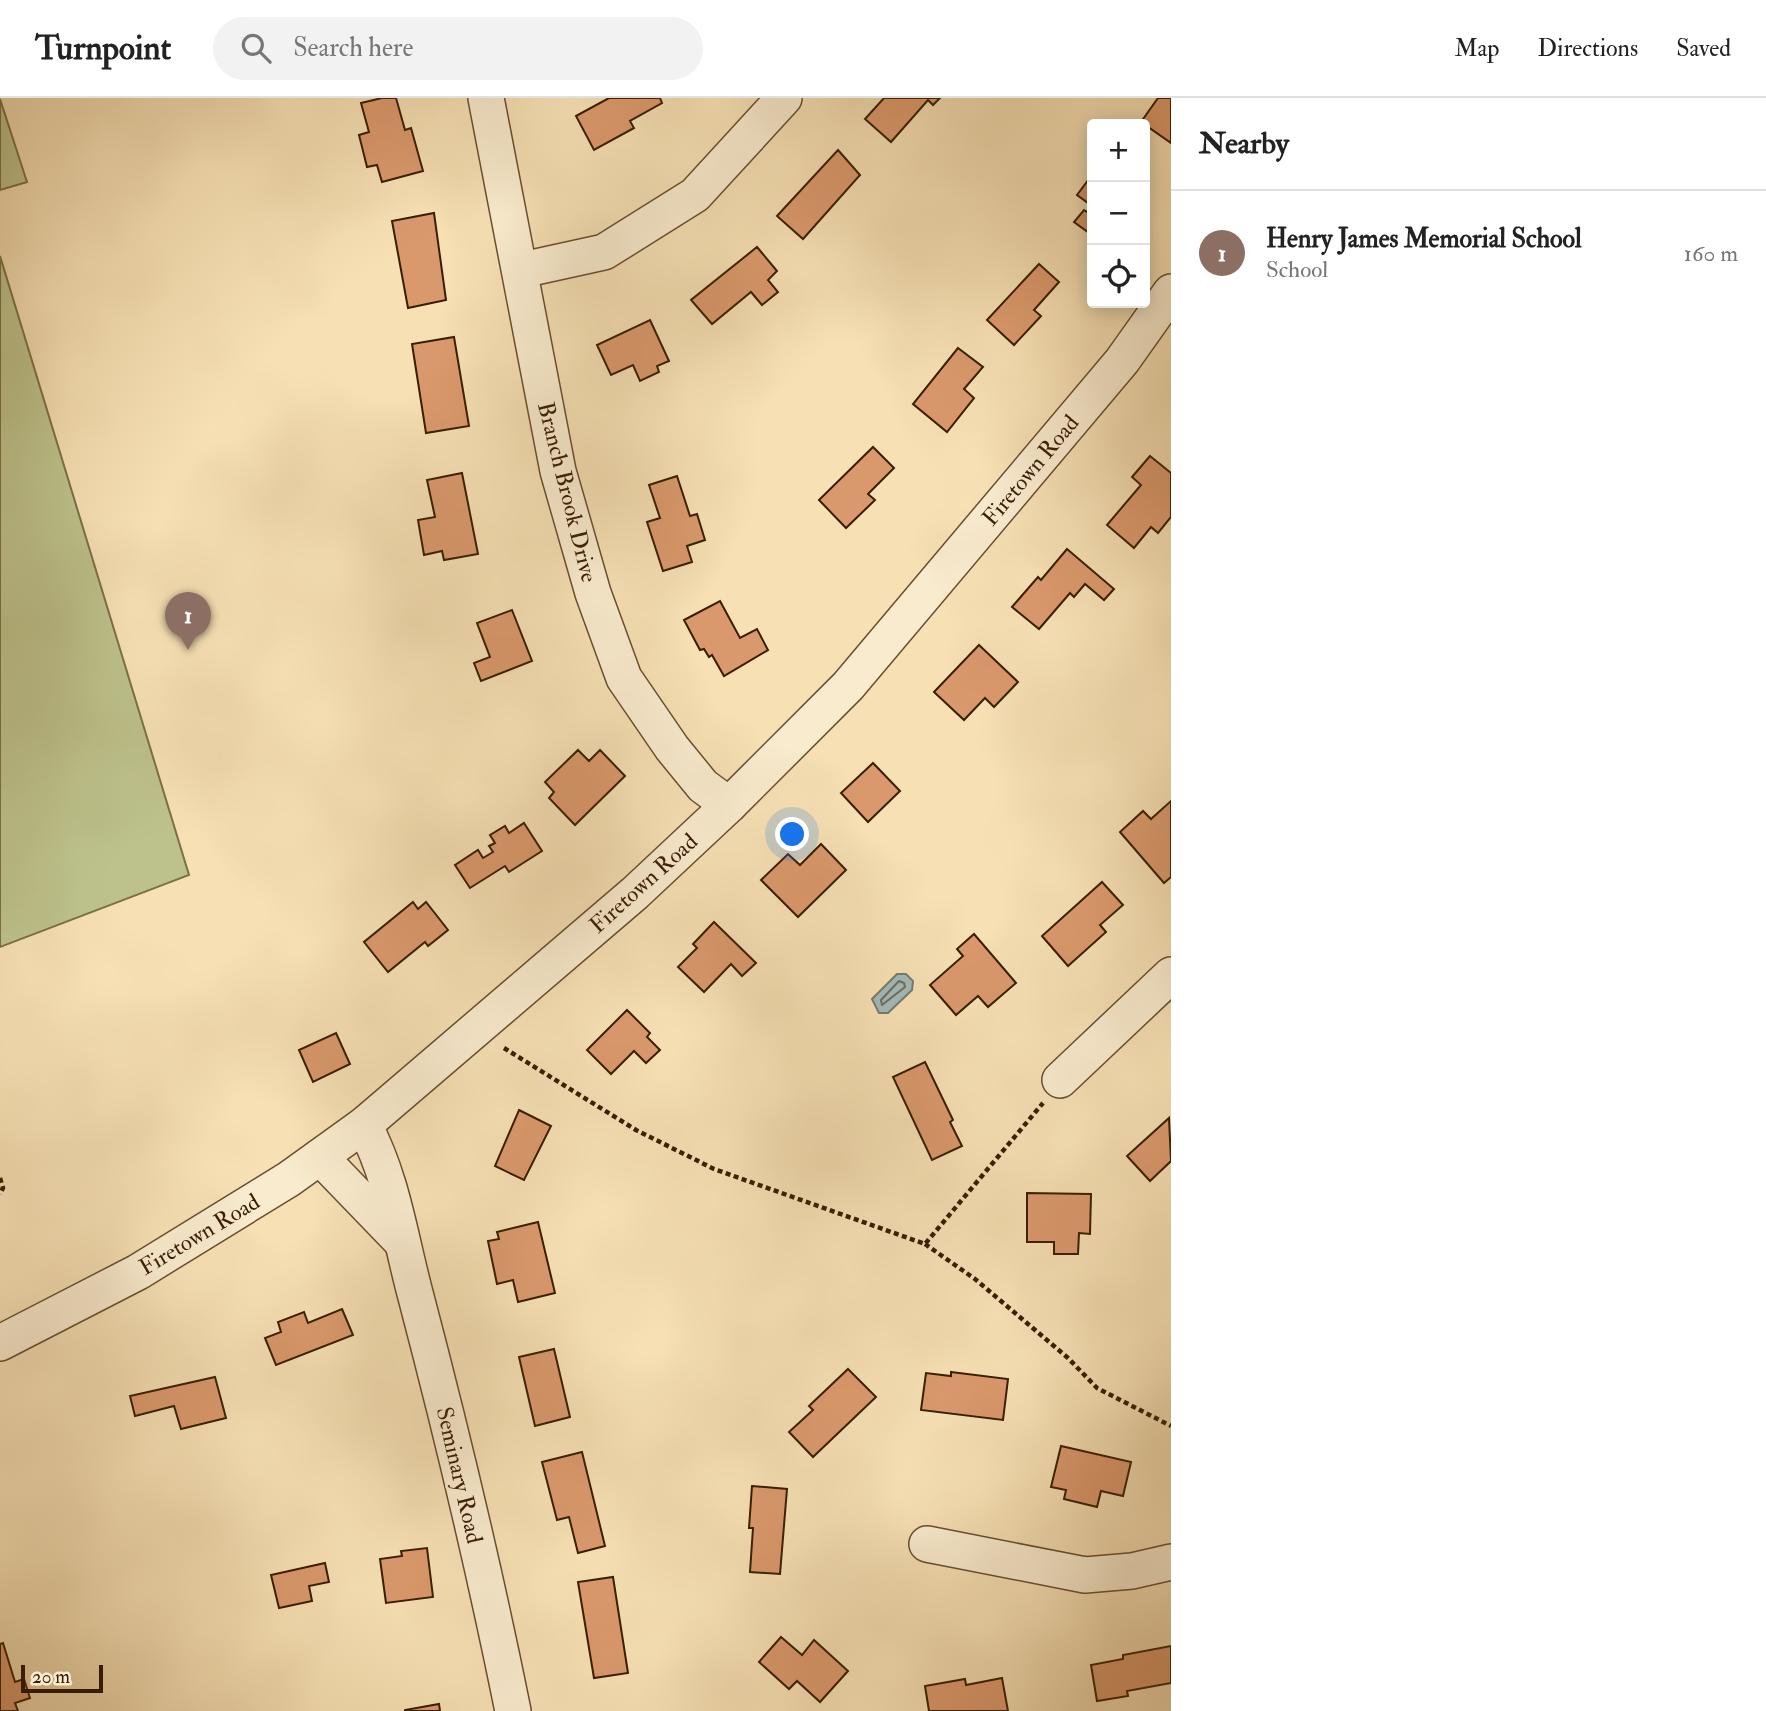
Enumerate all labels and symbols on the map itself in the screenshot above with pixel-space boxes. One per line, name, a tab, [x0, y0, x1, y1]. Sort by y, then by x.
street label: Branch Brook Drive	[531, 399, 604, 586]
street label: Firetown Road	[976, 409, 1085, 532]
pin: 1	[165, 592, 211, 650]
your location	[775, 817, 809, 851]
street label: Firetown Road	[583, 827, 703, 940]
street label: Firetown Road	[134, 1187, 265, 1282]
street label: Seminary Road	[430, 1404, 489, 1546]
scale bar	[21, 1662, 103, 1694]

